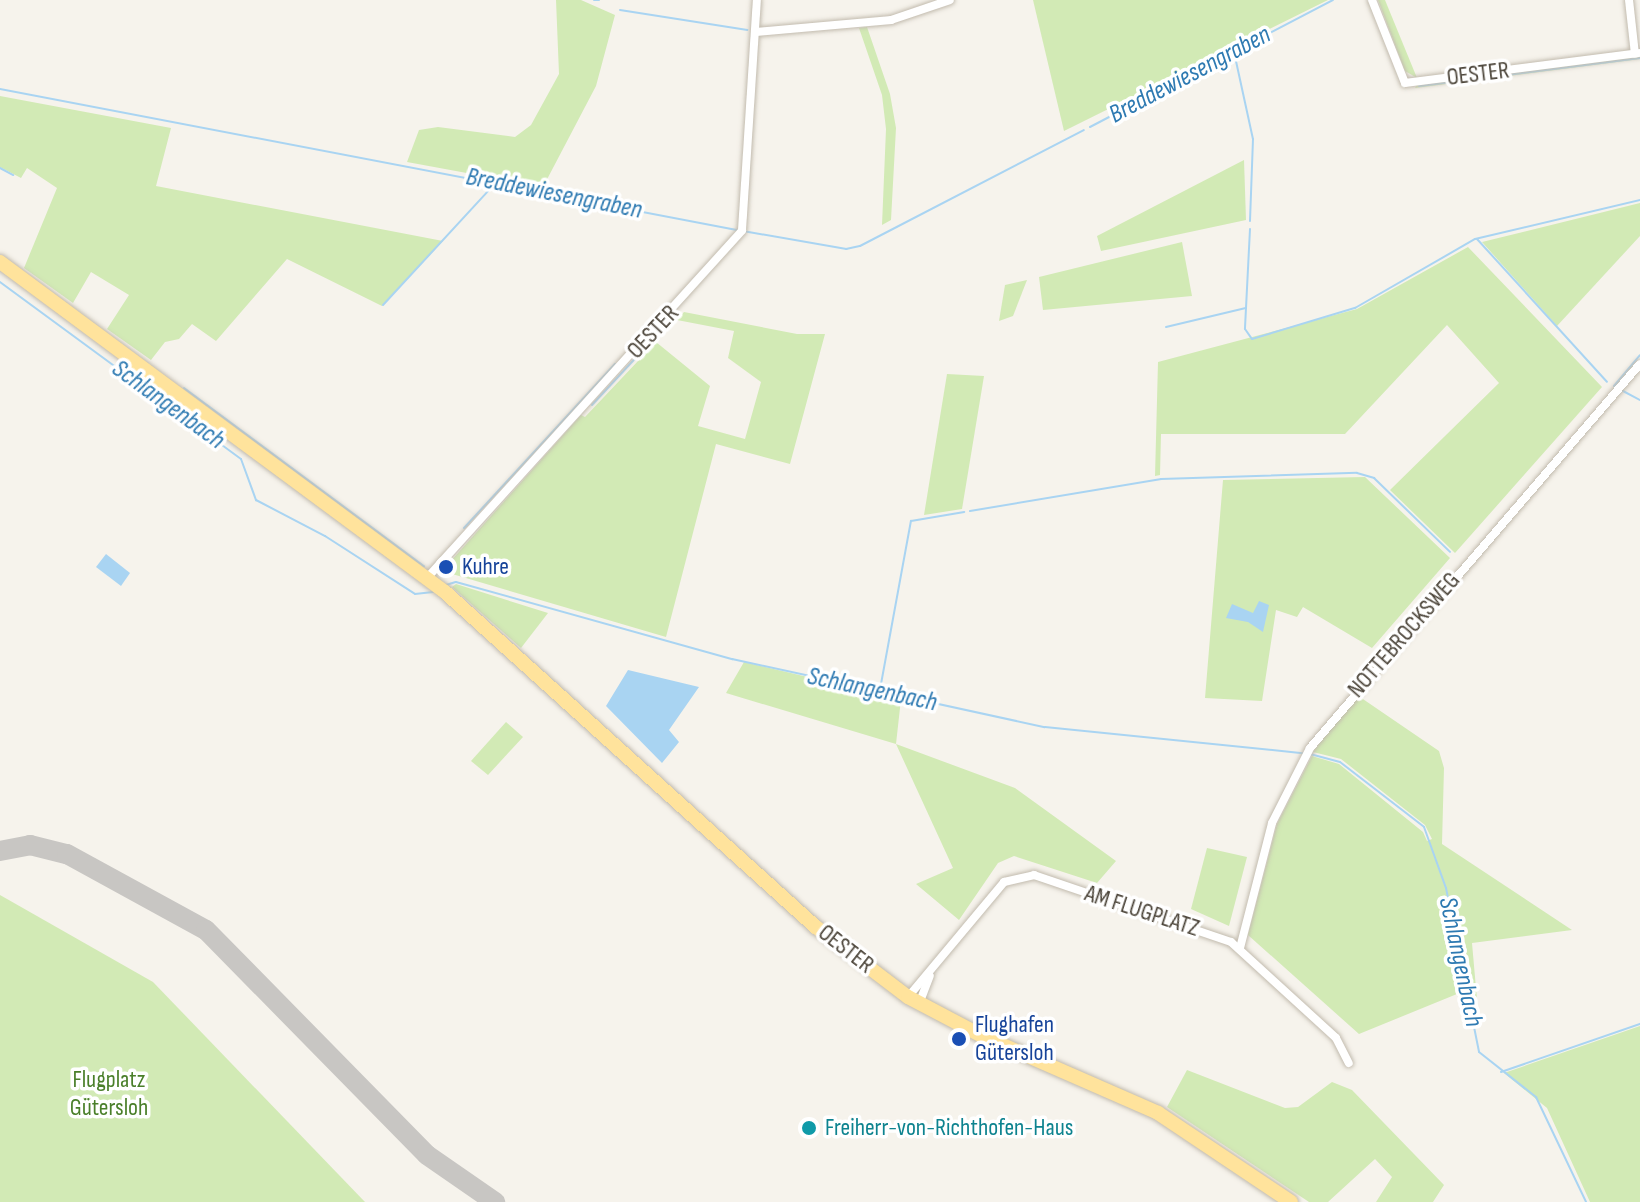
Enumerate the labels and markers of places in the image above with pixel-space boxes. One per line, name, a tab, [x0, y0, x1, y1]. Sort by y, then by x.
place label: Kuhre	[462, 553, 509, 581]
marker: Kuhre	[437, 558, 455, 576]
place label: Flughafen Gütersloh	[975, 1011, 1054, 1067]
marker: Flughafen Gütersloh	[950, 1030, 968, 1048]
place label: Freiherr-von-Richthofen-Haus	[825, 1114, 1073, 1142]
marker: Freiherr-von-Richthofen-Haus	[800, 1119, 818, 1137]

